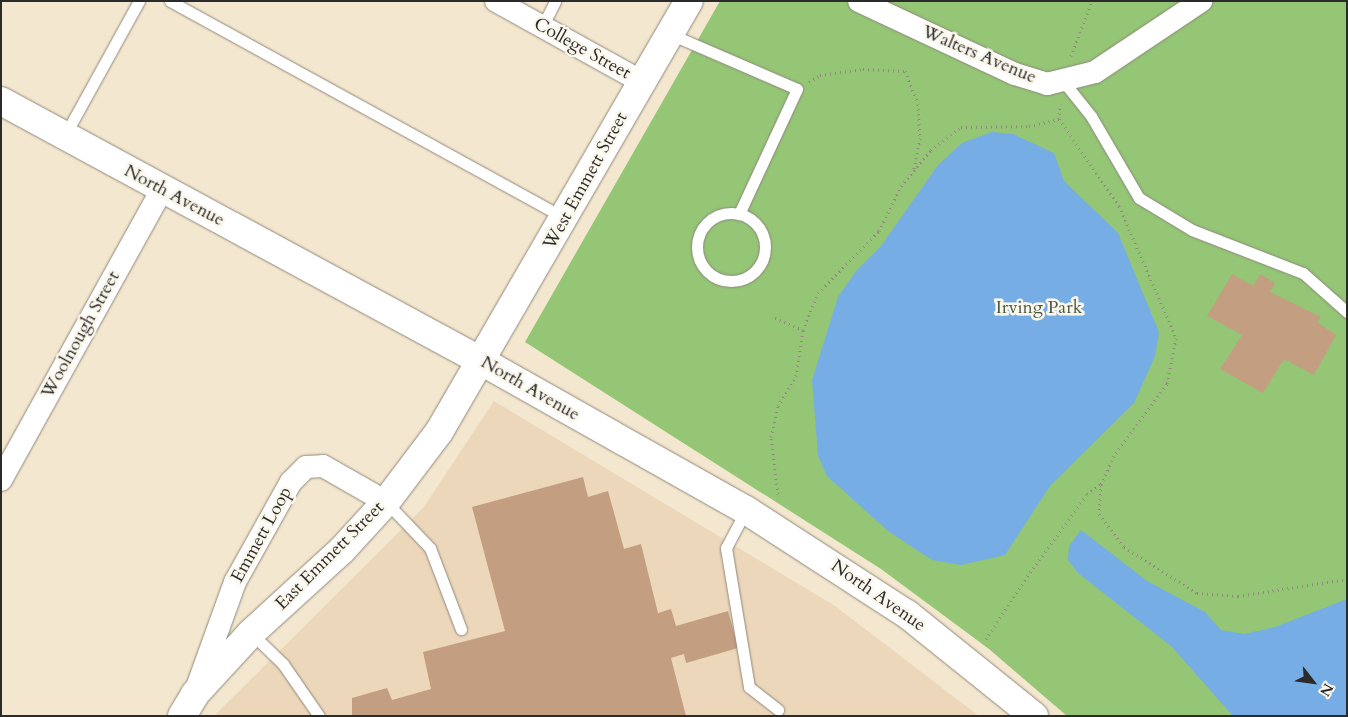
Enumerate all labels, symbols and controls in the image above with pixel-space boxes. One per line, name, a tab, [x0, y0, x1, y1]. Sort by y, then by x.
street label: College Street	[530, 14, 634, 84]
street label: Walters Avenue	[919, 21, 1039, 89]
street label: West Emmett Street	[539, 108, 633, 254]
street label: North Avenue	[120, 161, 228, 231]
street label: Woolnough Street	[37, 268, 125, 402]
park label: Irving Park	[996, 297, 1082, 319]
street label: North Avenue	[477, 352, 583, 426]
street label: Emmett Loop	[227, 483, 297, 587]
street label: East Emmett Street	[271, 497, 389, 615]
street label: North Avenue	[827, 555, 929, 637]
north arrow	[1288, 657, 1338, 707]
text: N	[1315, 680, 1338, 700]

